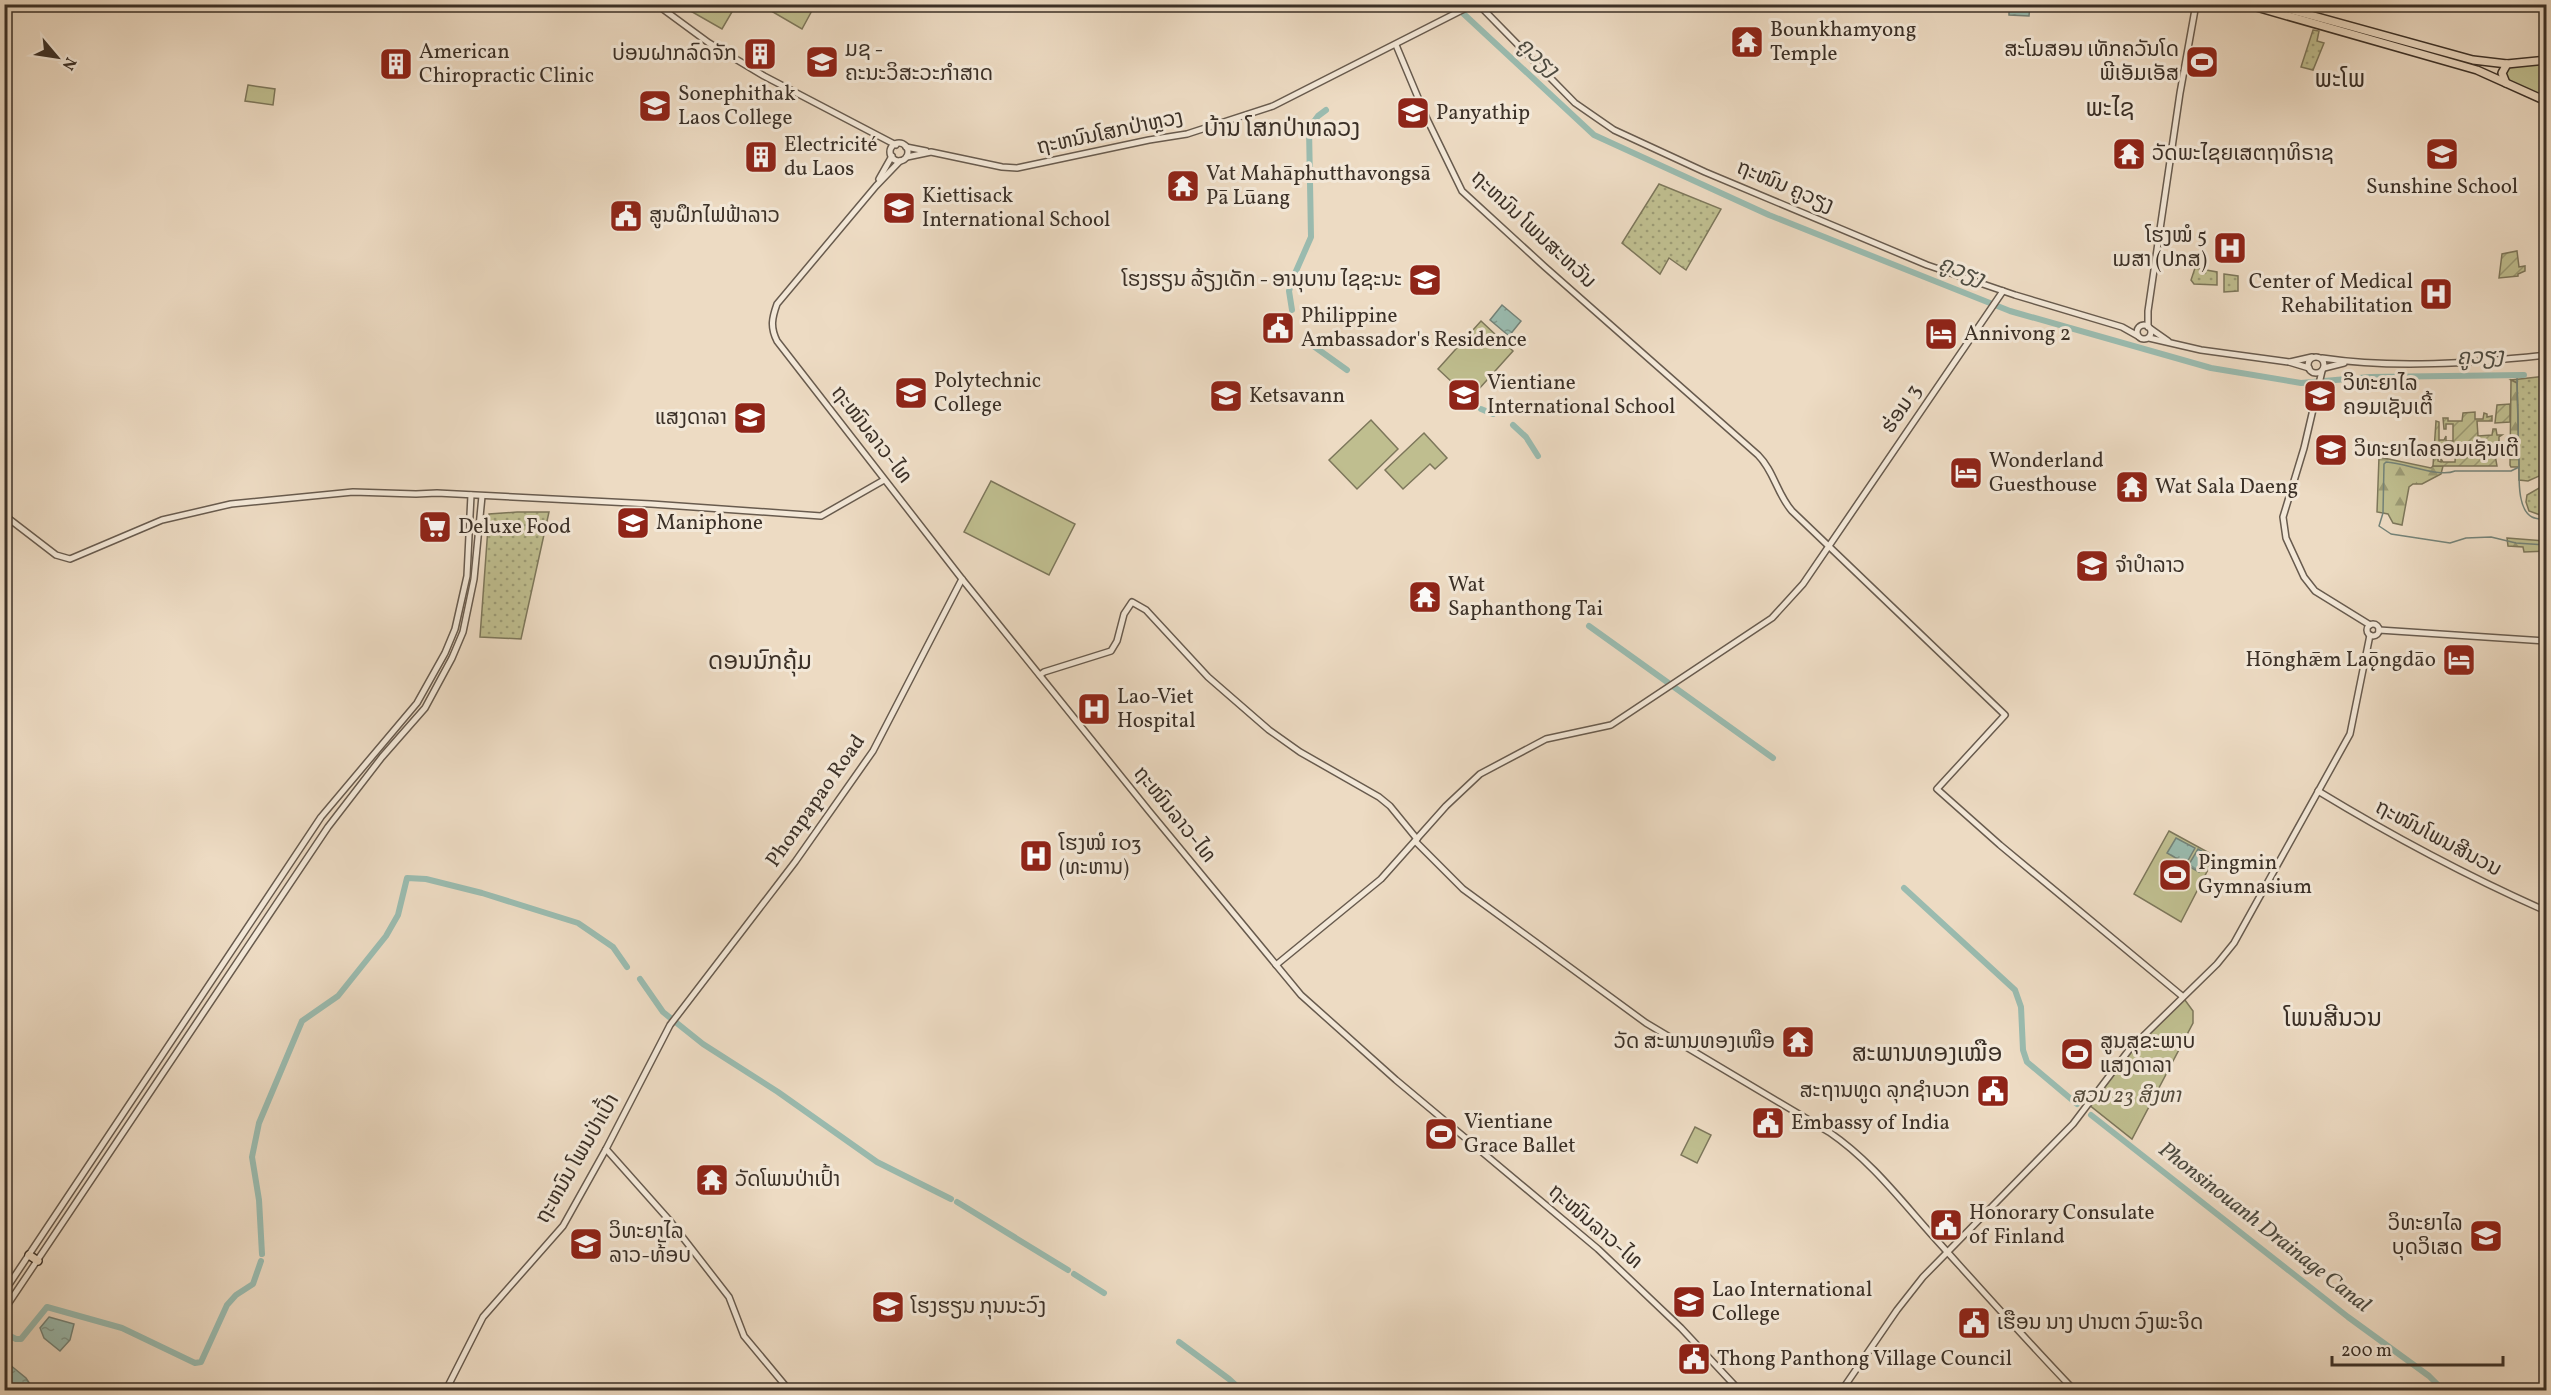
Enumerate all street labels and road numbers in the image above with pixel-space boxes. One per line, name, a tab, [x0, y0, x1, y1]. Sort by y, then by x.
street label: ຖະຫນົນໂສກປ່າຫຼວງ	[1034, 103, 1186, 163]
street label: ຖະໜົນ ຄູວຽງ	[1732, 153, 1838, 221]
street label: ຖະຫນົນ ໂພນສະຫວັນ	[1464, 164, 1602, 296]
street label: ຮ່ອມ 3	[1875, 379, 1929, 439]
street label: ຖະໜົນລາວ-ໄທ	[824, 380, 918, 490]
street label: Phonpapao Road	[759, 729, 873, 873]
street label: ຖະໜົນລາວ-ໄທ	[1126, 760, 1222, 870]
street label: ຖະໜົນໂພນສີນວນ	[2370, 793, 2506, 885]
street label: ຖະຫນົນ ໂພນປ່າເປົ້າ	[527, 1087, 627, 1229]
street label: ຖະໜົນລາວ-ໄທ	[1541, 1178, 1649, 1276]

